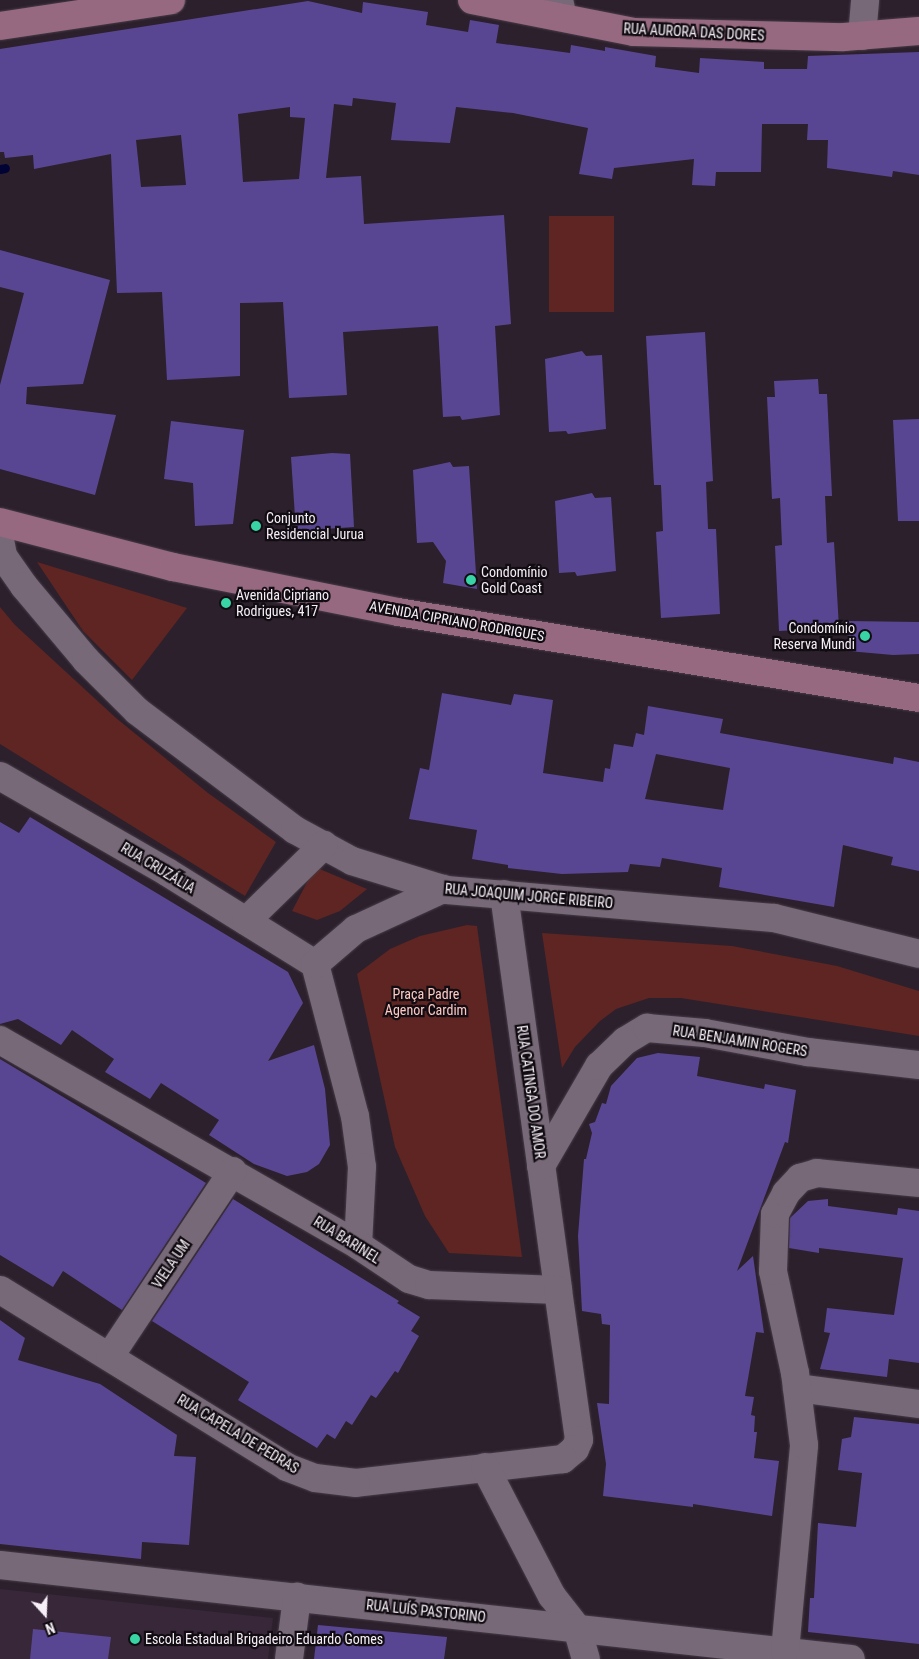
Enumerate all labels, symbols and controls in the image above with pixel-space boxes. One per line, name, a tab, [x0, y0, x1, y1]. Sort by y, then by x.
street label: RUA AURORA DAS DORES	[623, 20, 765, 44]
place label: Conjunto Residencial Jurua	[266, 510, 364, 542]
marker: Conjunto Residencial Jurua	[250, 520, 262, 532]
place label: Condomínio Gold Coast	[481, 564, 548, 596]
marker: Condomínio Gold Coast	[465, 574, 477, 586]
place label: Avenida Cipriano Rodrigues, 417	[236, 587, 329, 620]
marker: Avenida Cipriano Rodrigues, 417	[220, 597, 232, 609]
street label: AVENIDA CIPRIANO RODRIGUES	[368, 597, 546, 645]
place label: Condomínio Reserva Mundi	[774, 620, 855, 652]
marker: Condomínio Reserva Mundi	[859, 630, 871, 642]
street label: RUA CRUZÁLIA	[118, 839, 198, 897]
street label: RUA JOAQUIM JORGE RIBEIRO	[444, 880, 614, 912]
park label: Praça Padre Agenor Cardim	[385, 986, 467, 1019]
street label: RUA BENJAMIN ROGERS	[671, 1022, 809, 1060]
street label: RUA CATINGA DO AMOR	[513, 1024, 549, 1160]
street label: RUA BARINEL	[311, 1213, 383, 1267]
street label: VIELA UM	[149, 1237, 193, 1291]
street label: RUA CAPELA DE PEDRAS	[174, 1391, 302, 1477]
north arrow	[20, 1589, 70, 1639]
street label: RUA LUÍS PASTORINO	[365, 1596, 487, 1626]
text: N	[43, 1619, 57, 1637]
place label: Escola Estadual Brigadeiro Eduardo Gomes	[145, 1631, 383, 1647]
marker: Escola Estadual Brigadeiro Eduardo Gomes	[129, 1633, 141, 1645]

